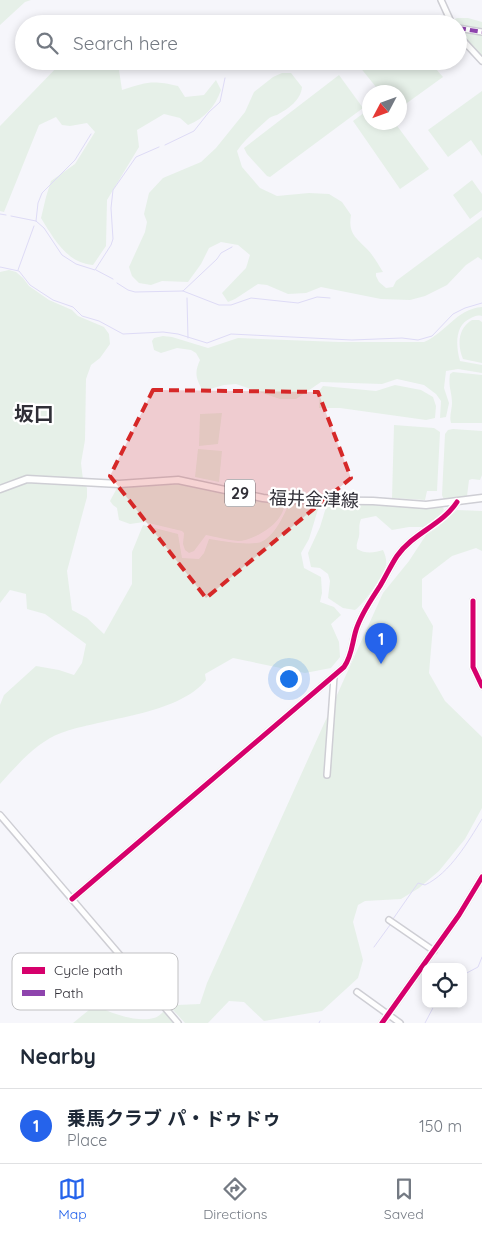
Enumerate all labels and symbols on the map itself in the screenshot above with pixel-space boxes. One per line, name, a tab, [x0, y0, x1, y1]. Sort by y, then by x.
north arrow	[362, 85, 407, 130]
district label: 坂口	[14, 401, 54, 426]
road number: 29	[225, 479, 255, 506]
street label: 福井金津線	[269, 486, 359, 512]
pin: 1	[365, 623, 397, 664]
your location	[276, 666, 302, 692]
legend	[12, 953, 178, 1010]
text: Cycle path	[54, 961, 123, 979]
text: Path	[54, 984, 83, 1002]

